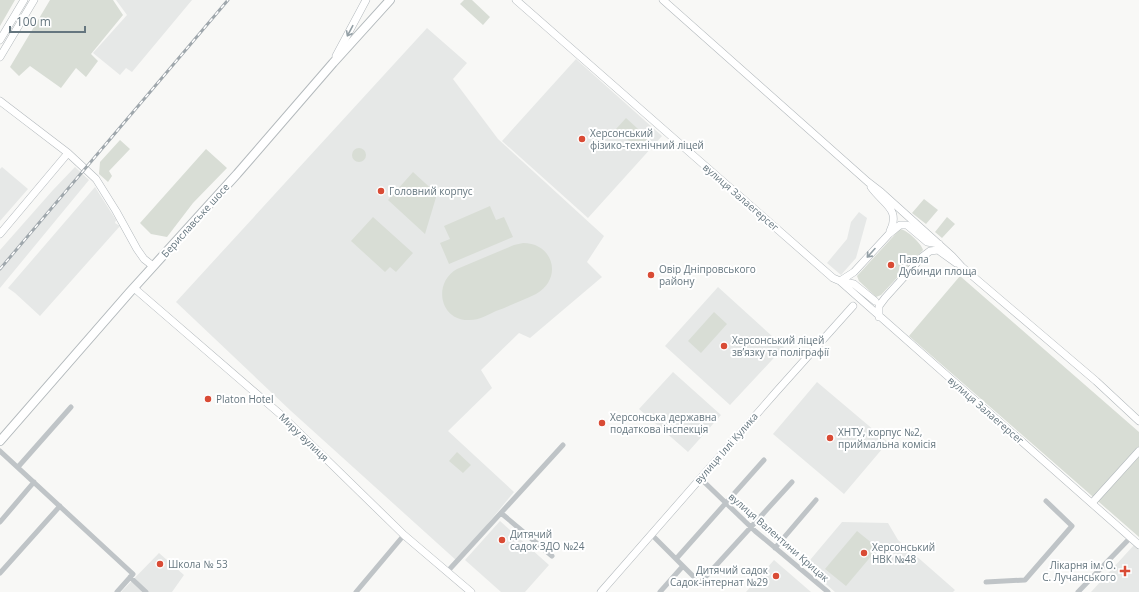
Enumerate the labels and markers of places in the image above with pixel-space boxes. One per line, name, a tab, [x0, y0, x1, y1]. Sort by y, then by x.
place label: Херсонський фізико-технічний ліцей	[590, 126, 704, 152]
marker: Херсонський фізико-технічний ліцей	[577, 134, 587, 144]
place label: Головний корпус	[389, 184, 473, 198]
marker: Головний корпус	[376, 186, 386, 196]
place label: Павла Дубинди площа	[899, 252, 977, 278]
marker: Павла Дубинди площа	[886, 260, 896, 270]
place label: Овір Дніпровського району	[659, 262, 756, 288]
marker: Овір Дніпровського району	[646, 270, 656, 280]
place label: Херсонський ліцей зв’язку та поліграфії	[732, 333, 829, 359]
marker: Херсонський ліцей зв’язку та поліграфії	[719, 341, 729, 351]
place label: Platon Hotel	[216, 392, 274, 406]
marker: Platon Hotel	[203, 394, 213, 404]
place label: Херсонська державна податкова інспекція	[610, 410, 717, 436]
marker: Херсонська державна податкова інспекція	[597, 418, 607, 428]
place label: ХНТУ, корпус №2, приймальна комісія	[838, 425, 936, 451]
marker: ХНТУ, корпус №2, приймальна комісія	[825, 433, 835, 443]
place label: Дитячий садок ЗДО №24	[510, 527, 585, 553]
marker: Дитячий садок ЗДО №24	[497, 535, 507, 545]
place label: Херсонський НВК №48	[872, 540, 935, 566]
marker: Херсонський НВК №48	[859, 548, 869, 558]
place label: Школа № 53	[168, 557, 228, 571]
place label: Лікарня ім. О. С. Лучанського	[1042, 558, 1116, 584]
marker: Школа № 53	[155, 559, 165, 569]
place label: Дитячий садок Садок-інтернат №29	[670, 563, 769, 589]
marker: Лікарня ім. О. С. Лучанського	[1119, 565, 1131, 577]
marker: Дитячий садок Садок-інтернат №29	[771, 571, 781, 581]

